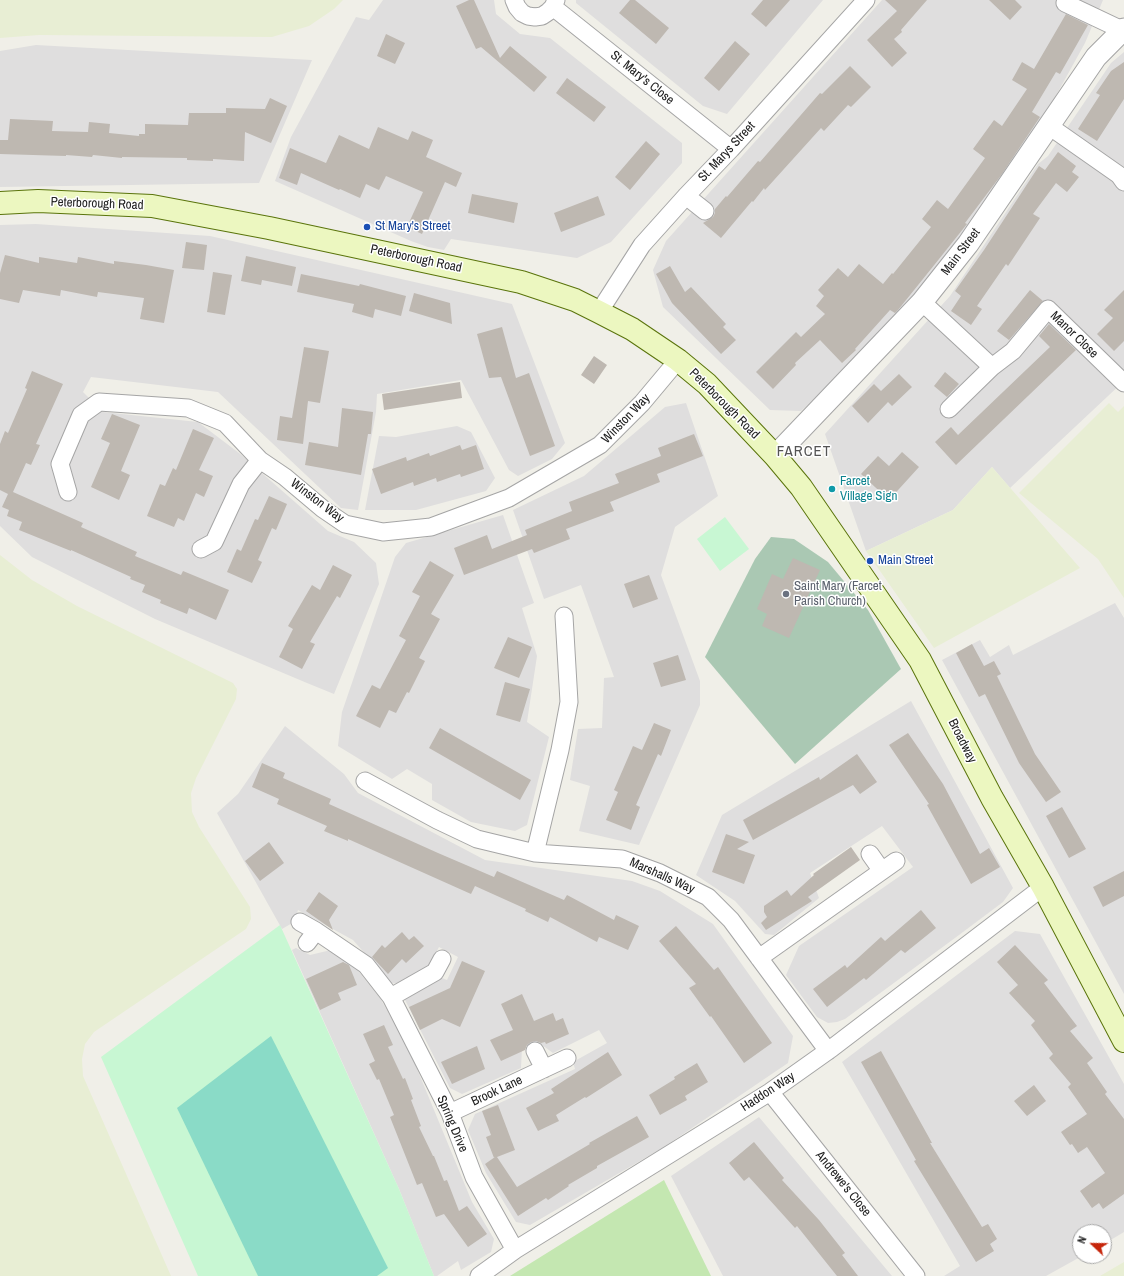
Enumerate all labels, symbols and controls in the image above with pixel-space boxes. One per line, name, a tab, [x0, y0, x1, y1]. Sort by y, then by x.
street label: St. Mary's Close	[607, 48, 677, 108]
street label: St. Marys Street	[695, 119, 759, 185]
street label: Peterborough Road	[50, 195, 144, 213]
place label: St Mary's Street	[375, 219, 451, 235]
marker: St Mary's Street	[362, 222, 372, 232]
street label: Main Street	[938, 225, 984, 279]
street label: Peterborough Road	[369, 242, 463, 276]
street label: Manor Close	[1047, 308, 1101, 362]
street label: Peterborough Road	[686, 366, 762, 442]
street label: Winston Way	[599, 391, 653, 447]
district label: FARCET	[777, 443, 831, 461]
place label: Farcet Village Sign	[840, 474, 897, 505]
street label: Winston Way	[287, 476, 347, 526]
marker: Farcet Village Sign	[827, 484, 837, 494]
place label: Main Street	[878, 553, 933, 569]
marker: Main Street	[865, 556, 875, 566]
place label: Saint Mary (Farcet Parish Church)	[794, 579, 882, 610]
marker: Saint Mary (Farcet Parish Church)	[781, 589, 791, 599]
street label: Broadway	[944, 716, 980, 766]
street label: Marshalls Way	[627, 855, 697, 897]
street label: Haddon Way	[738, 1069, 798, 1115]
street label: Brook Lane	[469, 1072, 525, 1110]
street label: Spring Drive	[433, 1093, 471, 1155]
street label: Andrewe's Close	[812, 1148, 874, 1220]
north arrow	[1072, 1224, 1112, 1264]
text: N	[1074, 1234, 1090, 1246]

